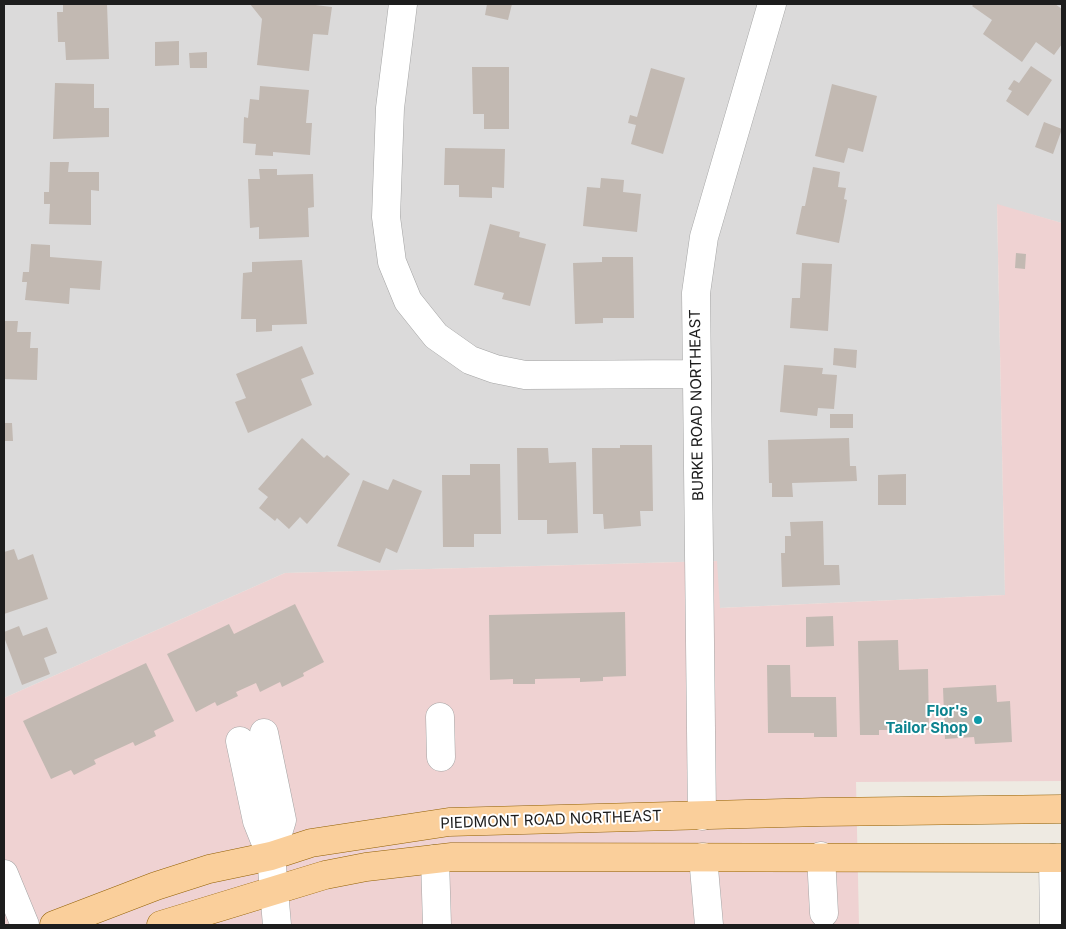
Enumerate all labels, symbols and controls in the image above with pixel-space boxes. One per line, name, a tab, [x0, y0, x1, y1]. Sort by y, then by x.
street label: BURKE ROAD NORTHEAST	[686, 309, 708, 501]
place label: Flor's Tailor Shop	[886, 702, 968, 737]
marker: Flor's Tailor Shop	[972, 714, 984, 726]
street label: PIEDMONT ROAD NORTHEAST	[440, 807, 662, 833]

